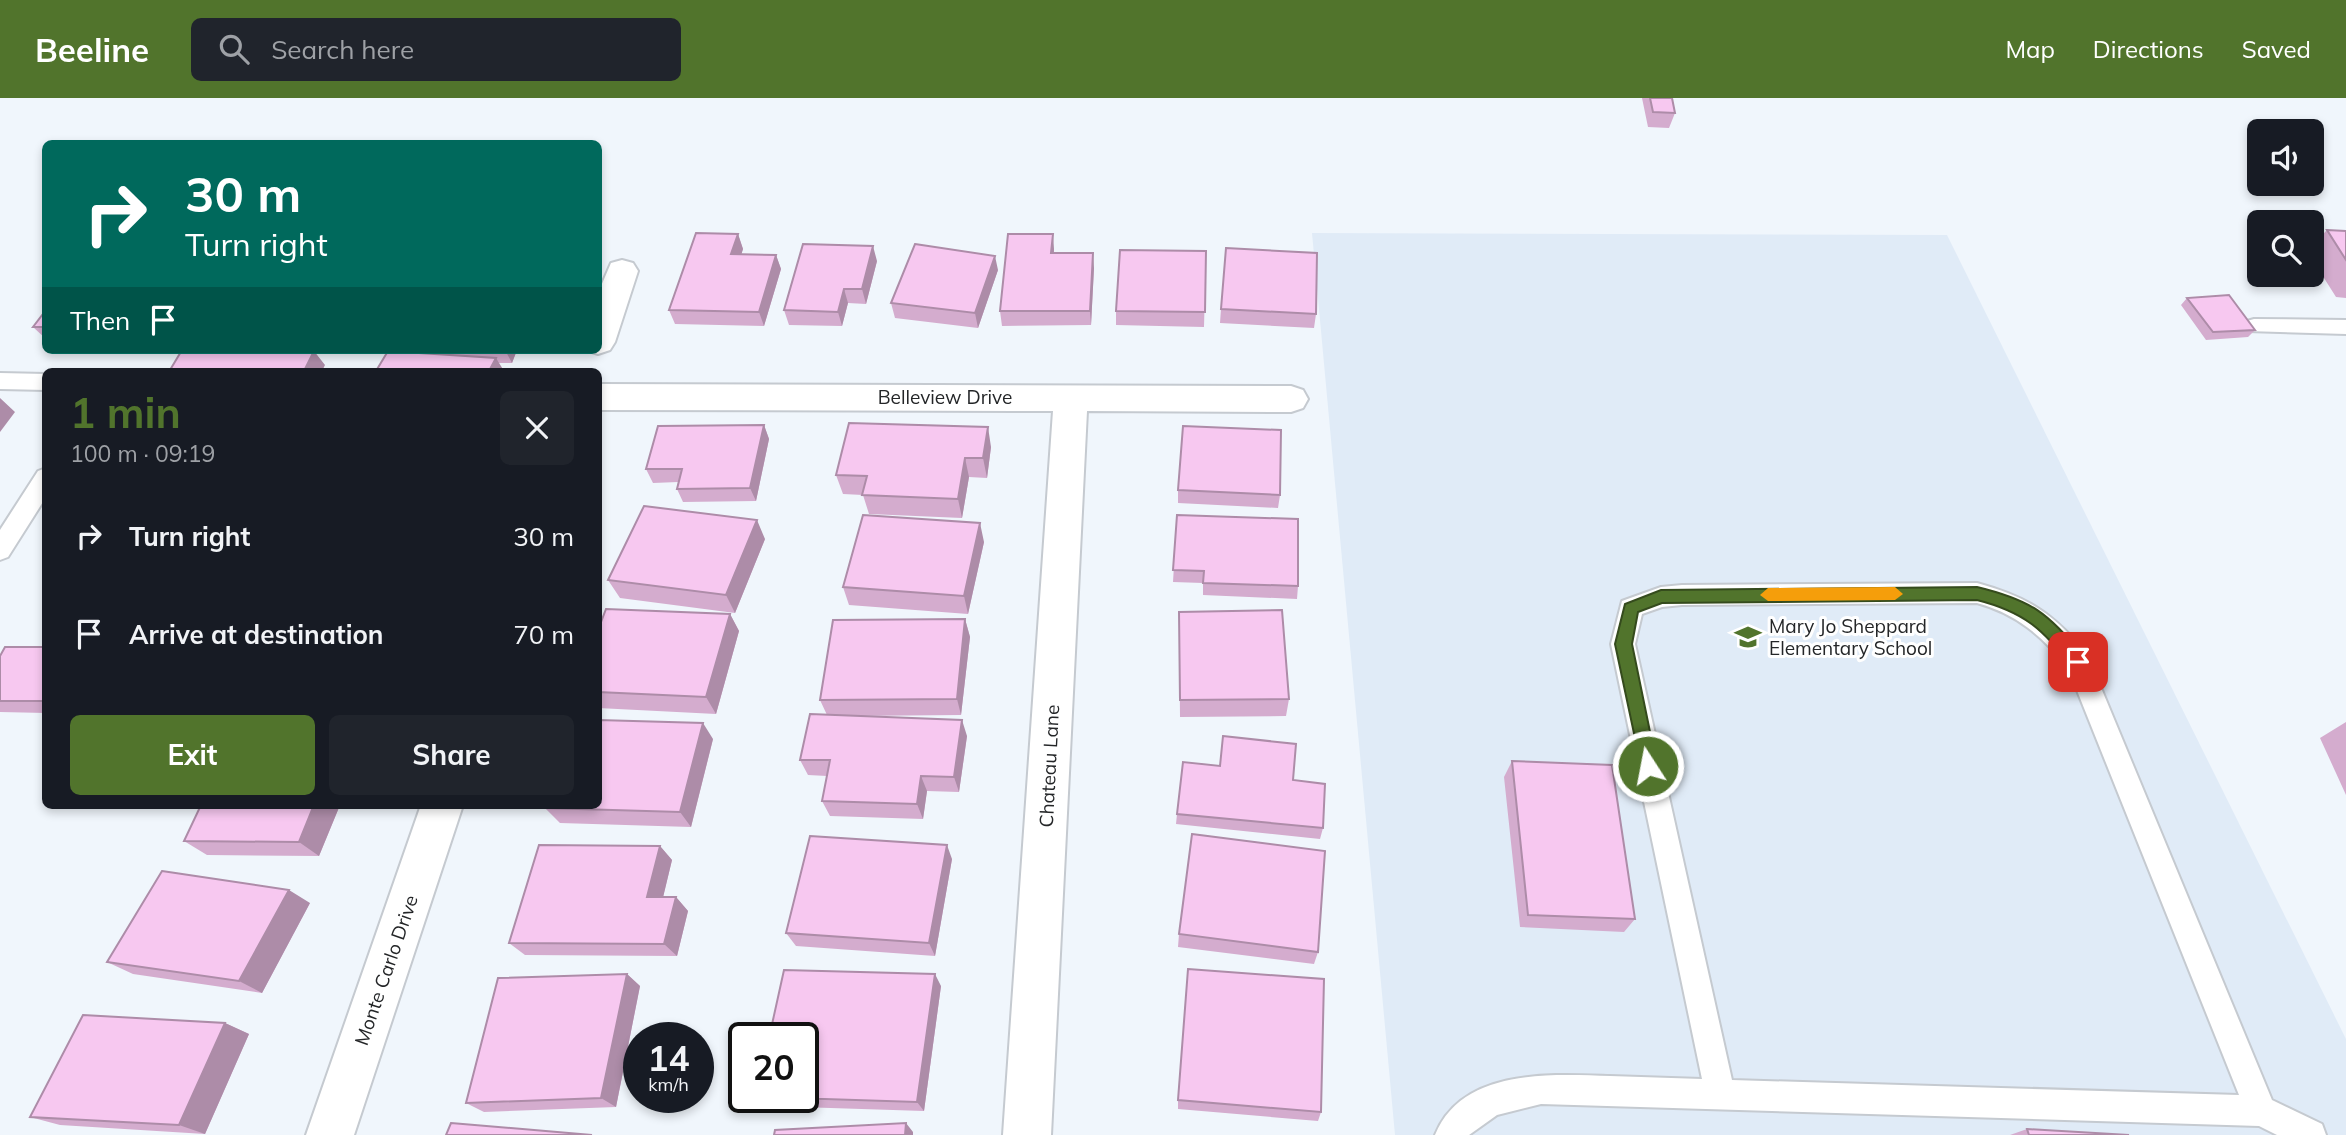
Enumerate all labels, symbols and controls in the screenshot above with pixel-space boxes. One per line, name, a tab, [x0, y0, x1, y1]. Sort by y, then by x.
search box	[191, 18, 681, 81]
text: Beeline	[35, 29, 149, 70]
icon: search	[215, 30, 253, 68]
text: Search here	[271, 33, 414, 66]
text: Map	[2005, 34, 2055, 64]
text: Directions	[2093, 34, 2204, 64]
text: Saved	[2242, 34, 2311, 64]
map controls	[2247, 119, 2324, 287]
button: sound	[2247, 119, 2324, 196]
text: 30 m	[185, 163, 301, 224]
icon: right	[70, 168, 161, 259]
button: search	[2247, 210, 2324, 287]
text: Turn right	[185, 224, 328, 264]
icon: arrive	[144, 301, 182, 339]
text: Then	[70, 304, 130, 337]
street label: Belleview Drive	[878, 385, 1012, 409]
text: 1 min	[70, 386, 181, 439]
button: close	[500, 391, 574, 465]
text: 100 m · 09:19	[70, 439, 215, 468]
icon: right	[70, 517, 108, 555]
text: Turn right	[129, 520, 250, 553]
text: 30 m	[513, 520, 574, 553]
place label: Mary Jo Sheppard Elementary School	[1769, 614, 1932, 660]
icon: arrive	[70, 615, 108, 653]
text: Arrive at destination	[129, 618, 384, 651]
text: 70 m	[513, 618, 574, 651]
school or university icon: Mary Jo Sheppard Elementary School	[1733, 622, 1763, 652]
pin	[2048, 632, 2108, 692]
icon: arrive	[2059, 643, 2097, 681]
street label: Chateau Lane	[1034, 704, 1064, 828]
button: Exit	[70, 715, 315, 795]
button: Share	[329, 715, 574, 795]
position arrow	[1611, 729, 1685, 803]
street label: Monte Carlo Drive	[349, 892, 423, 1048]
speed limit sign: 20	[728, 1022, 819, 1113]
text: 14	[647, 1036, 690, 1080]
text: km/h	[648, 1073, 689, 1096]

